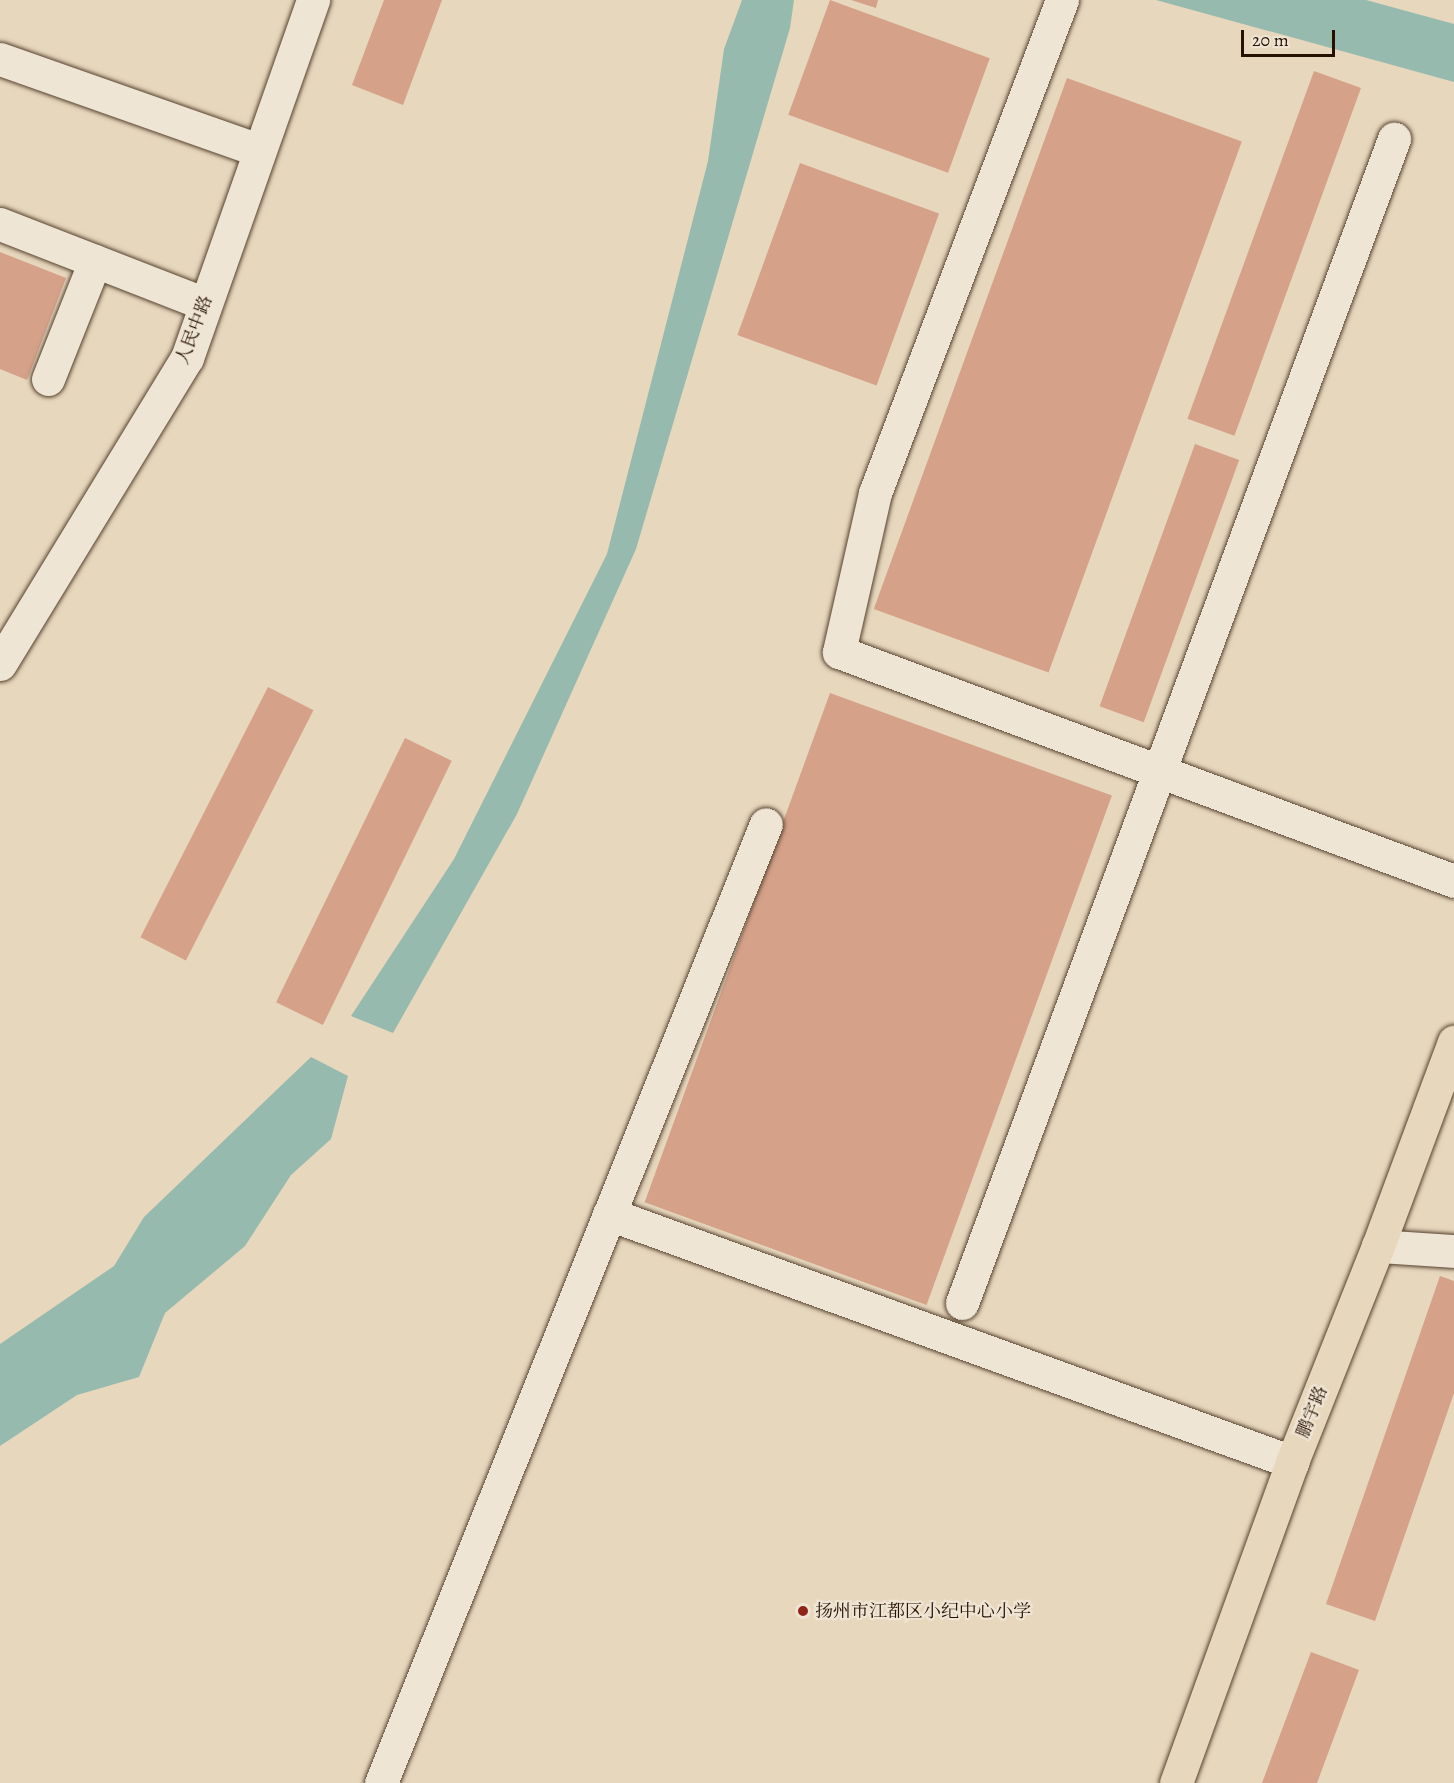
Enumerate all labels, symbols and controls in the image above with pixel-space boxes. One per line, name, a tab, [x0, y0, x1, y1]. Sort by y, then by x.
scale bar	[1244, 18, 1338, 56]
text: 20 m	[1252, 28, 1289, 52]
street label: 人民中路	[171, 293, 217, 367]
street label: 鹏宇路	[1292, 1383, 1332, 1441]
place label: 扬州市江都区小纪中心小学	[815, 1600, 1031, 1622]
marker: 扬州市江都区小纪中心小学	[796, 1604, 810, 1618]

